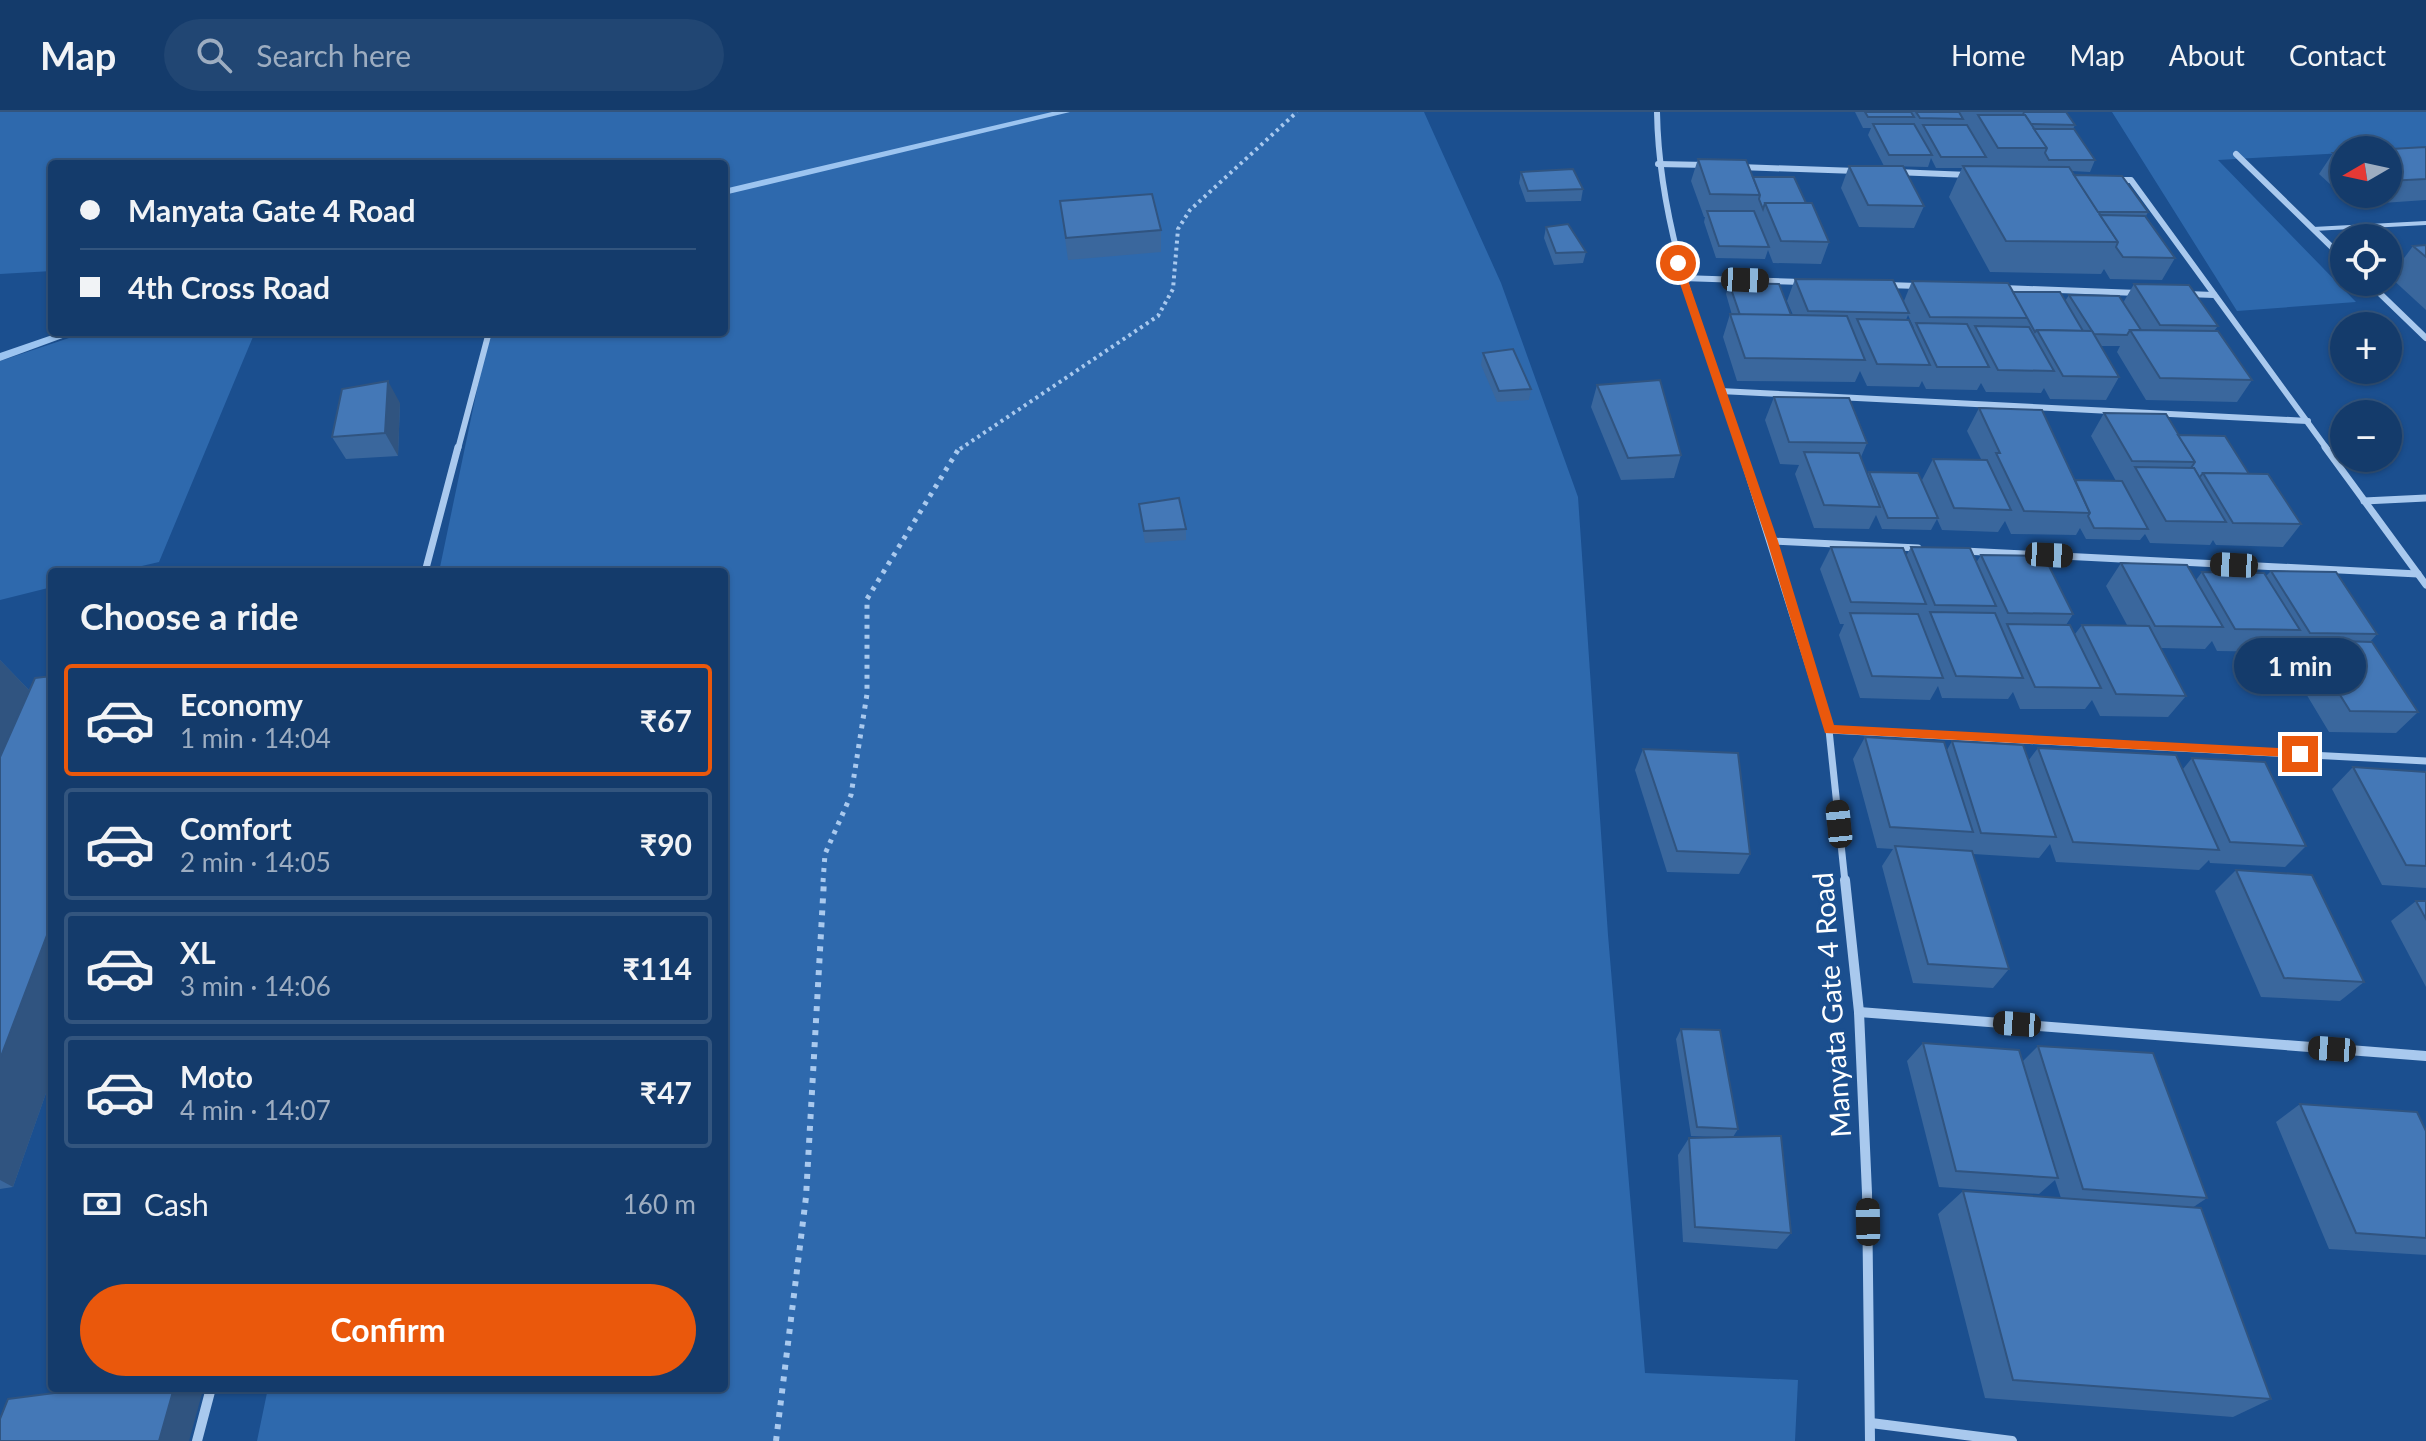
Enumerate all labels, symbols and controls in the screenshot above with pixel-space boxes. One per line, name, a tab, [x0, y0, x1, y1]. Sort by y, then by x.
search box	[164, 19, 724, 91]
text: Map	[40, 32, 116, 78]
icon: search	[192, 33, 236, 77]
text: Search here	[256, 37, 411, 73]
text: Home	[1951, 38, 2026, 72]
text: Map	[2070, 38, 2125, 72]
text: About	[2169, 38, 2245, 72]
text: Contact	[2289, 38, 2386, 72]
north arrow	[2330, 136, 2402, 208]
map controls	[2330, 136, 2402, 472]
text: Manyata Gate 4 Road	[128, 192, 415, 228]
button: locate	[2330, 224, 2402, 296]
route start	[1660, 245, 1696, 281]
car	[1721, 267, 1769, 293]
text: 4th Cross Road	[128, 269, 330, 305]
button: +	[2330, 312, 2402, 384]
button: −	[2330, 400, 2402, 472]
car	[2024, 542, 2074, 568]
car	[2209, 552, 2259, 578]
text: Choose a ride	[80, 594, 299, 638]
callout: 1 min	[2234, 638, 2366, 694]
text: 1 min	[2268, 650, 2332, 682]
icon: car	[84, 684, 156, 756]
text: Economy	[180, 686, 303, 722]
text: ₹67	[640, 702, 692, 738]
text: 1 min · 14:04	[180, 722, 331, 754]
route end	[2282, 736, 2318, 772]
car	[1825, 799, 1853, 849]
icon: car	[84, 808, 156, 880]
text: Comfort	[180, 810, 292, 846]
text: ₹90	[640, 826, 692, 862]
text: 2 min · 14:05	[180, 846, 331, 878]
street label: Manyata Gate 4 Road	[1805, 872, 1857, 1139]
icon: car	[84, 932, 156, 1004]
text: XL	[180, 934, 216, 970]
text: ₹114	[622, 950, 692, 986]
text: 3 min · 14:06	[180, 970, 331, 1002]
car	[1992, 1010, 2042, 1038]
car	[2307, 1035, 2357, 1063]
icon: car	[84, 1056, 156, 1128]
text: Moto	[180, 1058, 253, 1094]
text: ₹47	[640, 1074, 692, 1110]
text: 4 min · 14:07	[180, 1094, 331, 1126]
icon: cash	[80, 1182, 124, 1226]
text: Cash	[144, 1186, 209, 1222]
text: 160 m	[623, 1188, 696, 1220]
car	[1856, 1198, 1880, 1246]
button: Confirm	[80, 1284, 696, 1376]

